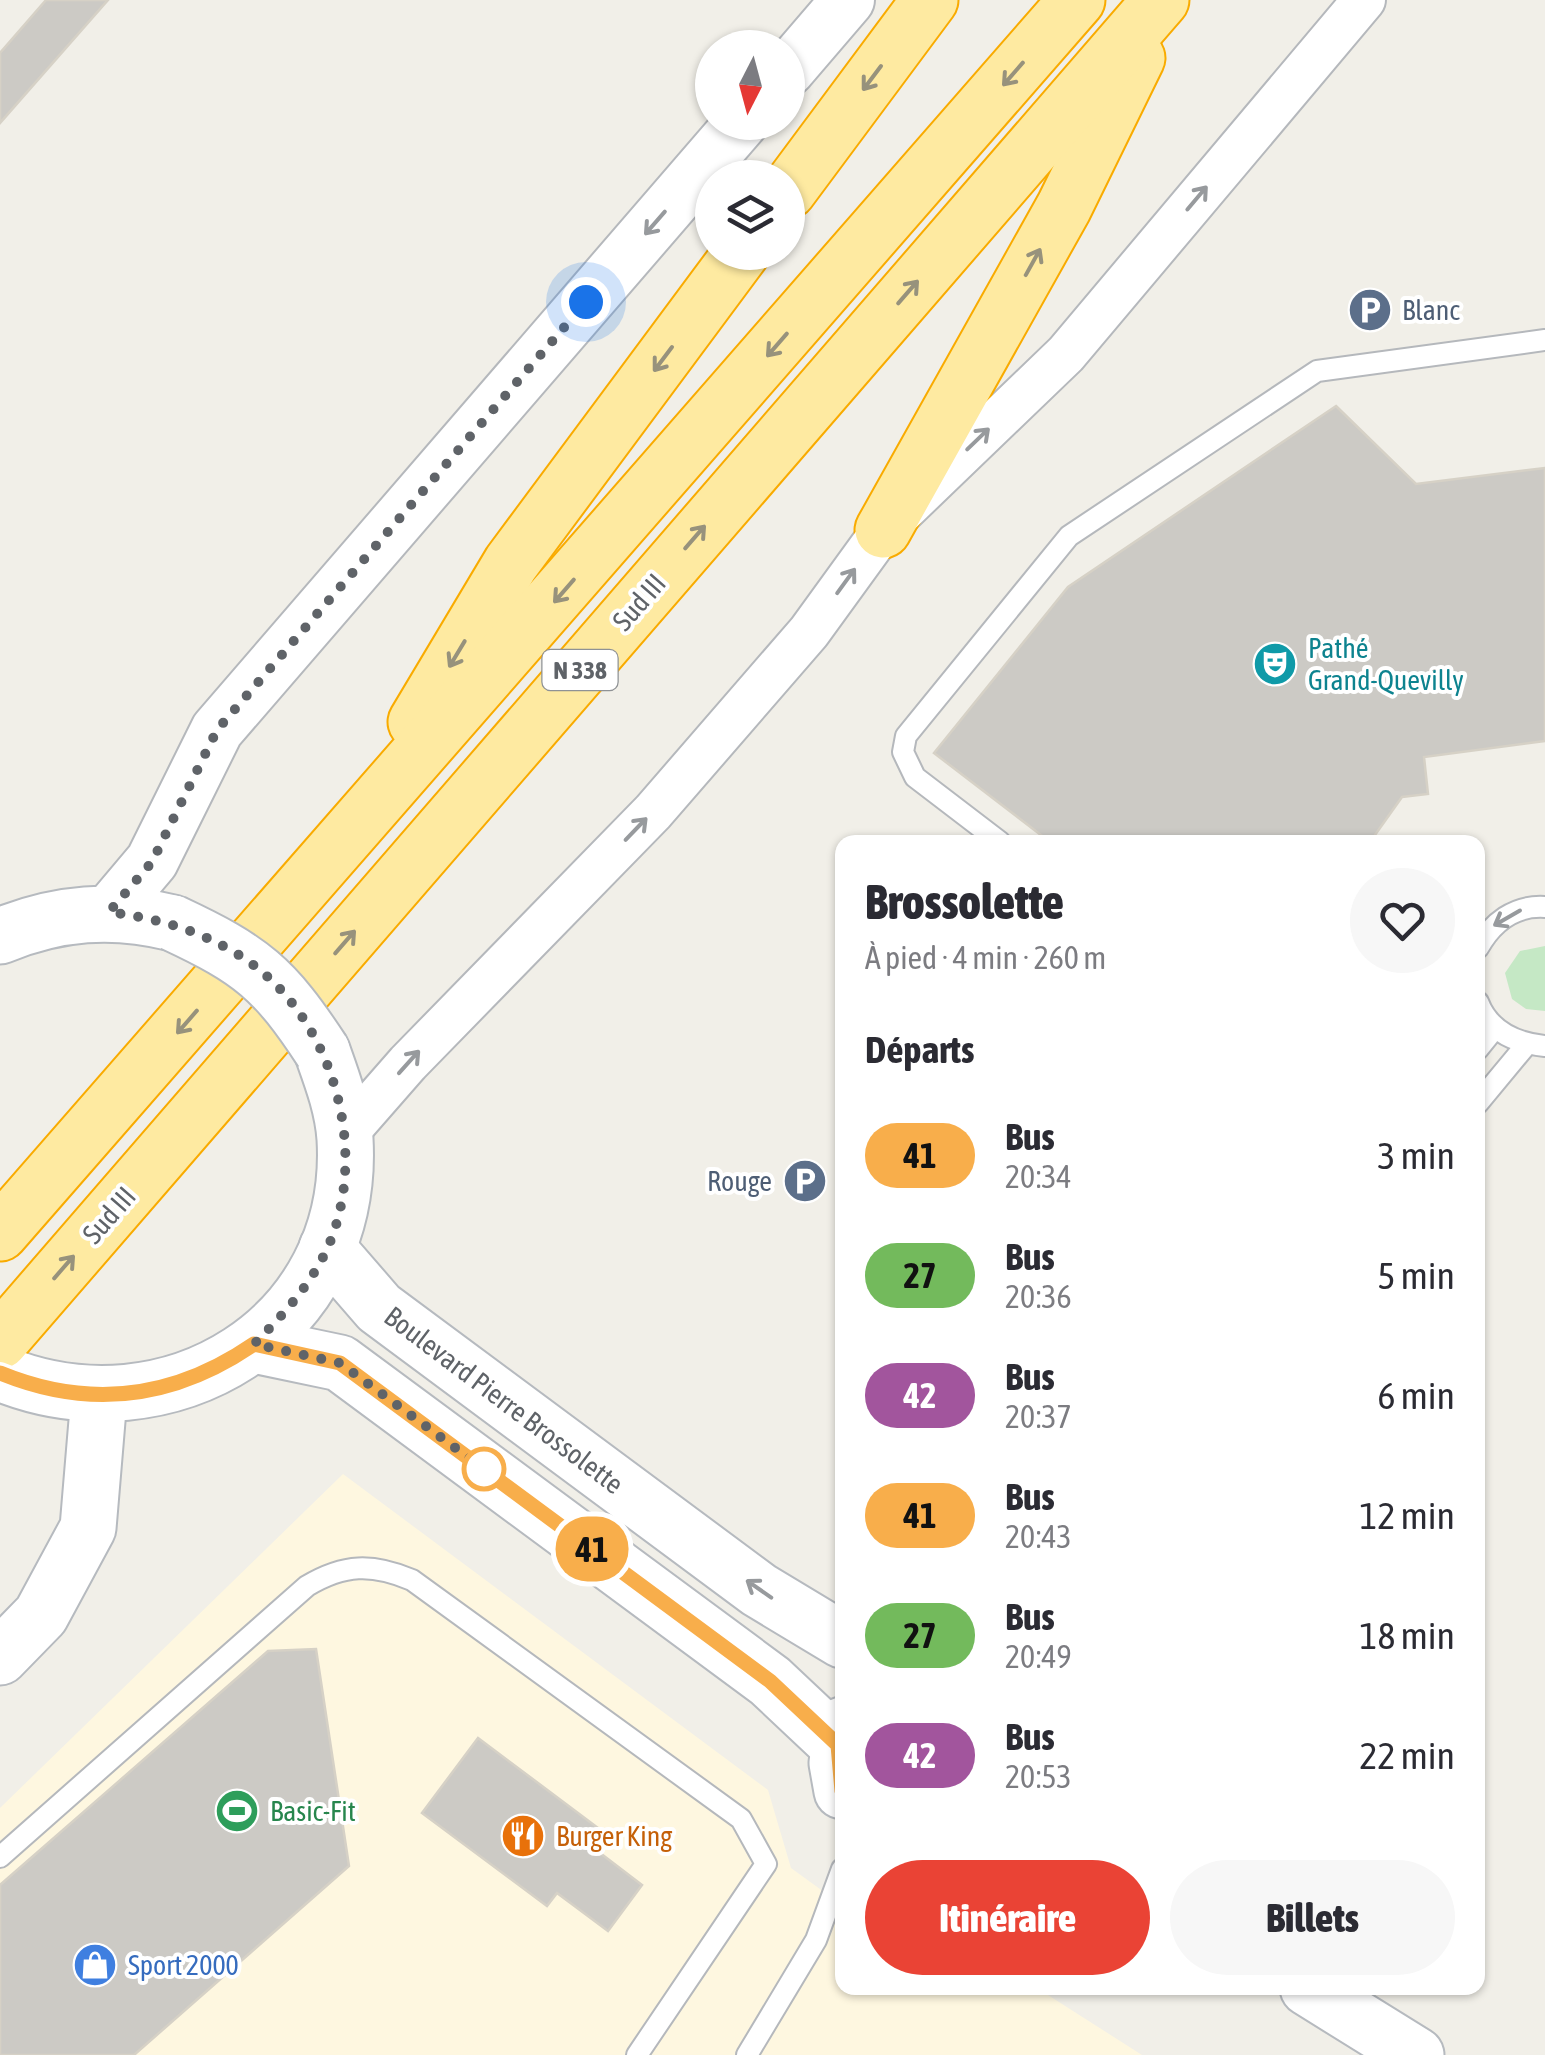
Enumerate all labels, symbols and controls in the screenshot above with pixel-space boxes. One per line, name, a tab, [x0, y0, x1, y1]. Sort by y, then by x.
north arrow	[695, 30, 805, 140]
map controls	[695, 30, 805, 270]
one-way arrow	[1003, 60, 1025, 86]
one-way arrow	[861, 64, 882, 91]
button: layers	[695, 160, 805, 270]
one-way arrow	[1185, 186, 1207, 212]
one-way arrow	[644, 209, 666, 235]
one-way arrow	[1024, 248, 1044, 277]
your location	[561, 277, 611, 327]
one-way arrow	[897, 279, 919, 305]
parking icon: Blanc	[1347, 287, 1393, 333]
place label: Blanc	[1402, 294, 1460, 326]
one-way arrow	[767, 332, 789, 358]
one-way arrow	[652, 345, 673, 372]
one-way arrow	[966, 427, 990, 451]
one-way arrow	[684, 525, 706, 551]
street label: Sud III	[606, 567, 672, 637]
one-way arrow	[835, 568, 856, 595]
one-way arrow	[553, 577, 575, 603]
place label: Pathé Grand-Quevilly	[1308, 632, 1464, 696]
one-way arrow	[447, 639, 467, 668]
theatre icon: Pathé Grand-Quevilly	[1252, 641, 1298, 687]
road number: N 338	[542, 650, 618, 690]
one-way arrow	[624, 818, 648, 842]
button: heart	[1350, 868, 1455, 973]
text: Brossolette	[865, 874, 1064, 929]
one-way arrow	[1493, 909, 1522, 929]
one-way arrow	[334, 930, 357, 955]
text: À pied · 4 min · 260 m	[865, 939, 1106, 976]
one-way arrow	[175, 1009, 198, 1034]
text: Départs	[865, 1028, 974, 1071]
one-way arrow	[397, 1050, 420, 1075]
text: Bus	[1005, 1115, 1055, 1158]
text: 3 min	[1377, 1134, 1455, 1177]
text: 41	[904, 1135, 936, 1175]
parking icon: Rouge	[782, 1158, 828, 1204]
text: 20:34	[1005, 1158, 1072, 1195]
place label: Rouge	[707, 1165, 772, 1197]
street label: Sud III	[76, 1180, 142, 1250]
text: Bus	[1005, 1235, 1055, 1278]
text: 5 min	[1377, 1254, 1455, 1297]
one-way arrow	[52, 1255, 75, 1280]
text: 27	[904, 1255, 936, 1295]
text: 20:36	[1005, 1278, 1072, 1315]
street label: Boulevard Pierre Brossolette	[378, 1300, 630, 1500]
text: Bus	[1005, 1355, 1055, 1398]
text: 6 min	[1377, 1374, 1455, 1417]
text: 42	[904, 1375, 936, 1415]
text: 20:37	[1005, 1398, 1072, 1435]
unlabelled marker	[463, 1448, 505, 1490]
text: Bus	[1005, 1475, 1055, 1518]
text: 12 min	[1360, 1494, 1455, 1537]
text: 41	[904, 1495, 936, 1535]
line badge: 41	[547, 1516, 637, 1582]
text: 20:43	[1005, 1518, 1072, 1555]
text: 41	[576, 1529, 608, 1569]
one-way arrow	[746, 1579, 774, 1600]
text: Bus	[1005, 1595, 1055, 1638]
text: 18 min	[1360, 1614, 1455, 1657]
text: 27	[904, 1615, 936, 1655]
text: 20:49	[1005, 1638, 1072, 1675]
text: Bus	[1005, 1715, 1055, 1758]
text: 22 min	[1360, 1734, 1455, 1777]
text: 42	[904, 1735, 936, 1775]
text: 20:53	[1005, 1758, 1072, 1795]
sports icon: Basic-Fit	[214, 1788, 260, 1834]
place label: Basic-Fit	[270, 1795, 356, 1827]
restaurant icon: Burger King	[500, 1813, 546, 1859]
place label: Burger King	[556, 1820, 672, 1852]
button: Itinéraire	[865, 1860, 1150, 1975]
button: Billets	[1170, 1860, 1455, 1975]
shop icon: Sport 2000	[72, 1942, 118, 1988]
place label: Sport 2000	[128, 1949, 239, 1981]

